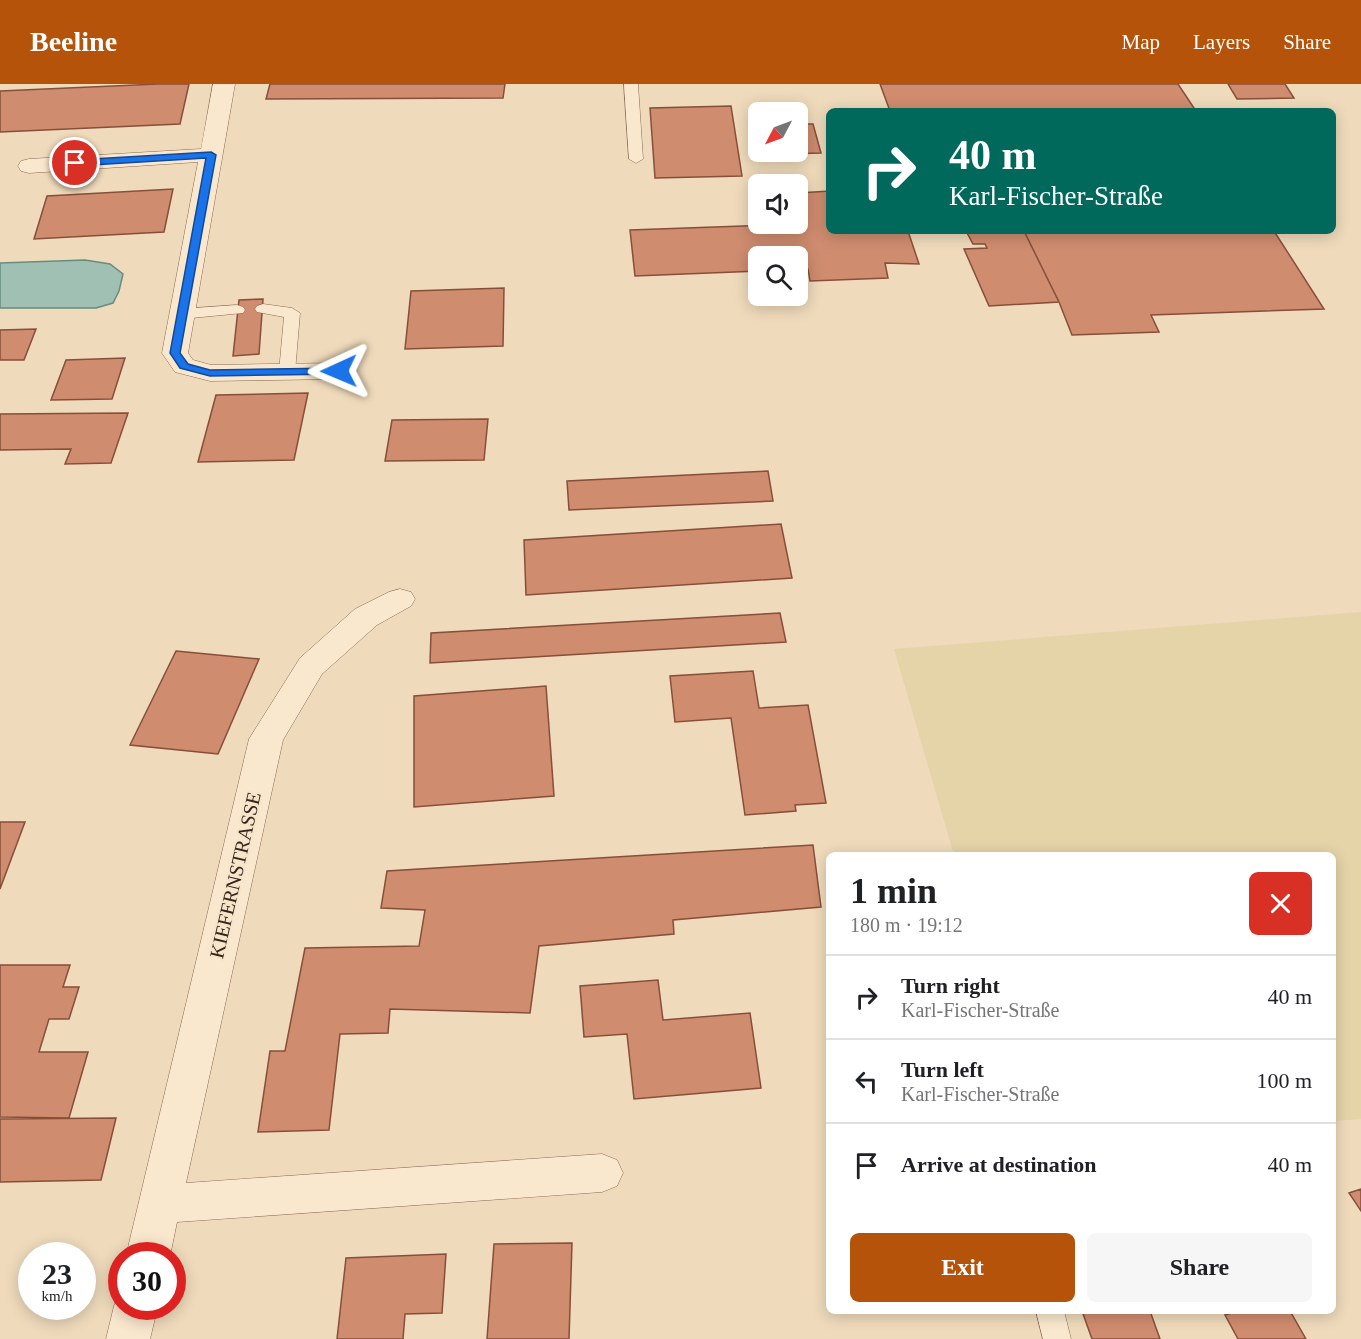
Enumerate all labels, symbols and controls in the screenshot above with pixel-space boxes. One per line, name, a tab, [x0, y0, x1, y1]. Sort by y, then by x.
text: Beeline	[30, 26, 117, 57]
text: Map	[1122, 30, 1160, 54]
text: Layers	[1193, 30, 1250, 54]
text: Share	[1283, 30, 1331, 54]
north arrow	[748, 102, 808, 162]
map controls	[748, 102, 808, 306]
icon: right	[850, 132, 928, 210]
text: 40 m	[949, 132, 1037, 178]
pin	[49, 137, 100, 188]
icon: arrive	[58, 146, 91, 179]
button: sound	[748, 174, 808, 234]
text: Karl-Fischer-Straße	[949, 181, 1163, 211]
button: search	[748, 246, 808, 306]
position arrow	[307, 339, 371, 403]
street label: KIEFERNSTRASSE	[205, 790, 265, 960]
text: 1 min	[850, 871, 937, 911]
button: close	[1249, 872, 1312, 935]
text: 180 m · 19:12	[850, 914, 963, 936]
text: Turn right	[901, 973, 1000, 998]
icon: right	[850, 981, 883, 1014]
text: 40 m	[1267, 984, 1312, 1009]
text: Karl-Fischer-Straße	[901, 999, 1059, 1021]
text: Turn left	[901, 1057, 984, 1082]
icon: left	[850, 1065, 883, 1098]
text: 100 m	[1256, 1068, 1312, 1093]
text: Karl-Fischer-Straße	[901, 1083, 1059, 1105]
icon: arrive	[850, 1149, 883, 1182]
text: Arrive at destination	[901, 1152, 1097, 1177]
text: 40 m	[1267, 1152, 1312, 1177]
button: Exit	[850, 1233, 1075, 1302]
button: Share	[1087, 1233, 1312, 1302]
speed limit sign: 30	[108, 1242, 186, 1320]
text: 23	[42, 1257, 72, 1290]
text: km/h	[42, 1288, 72, 1304]

